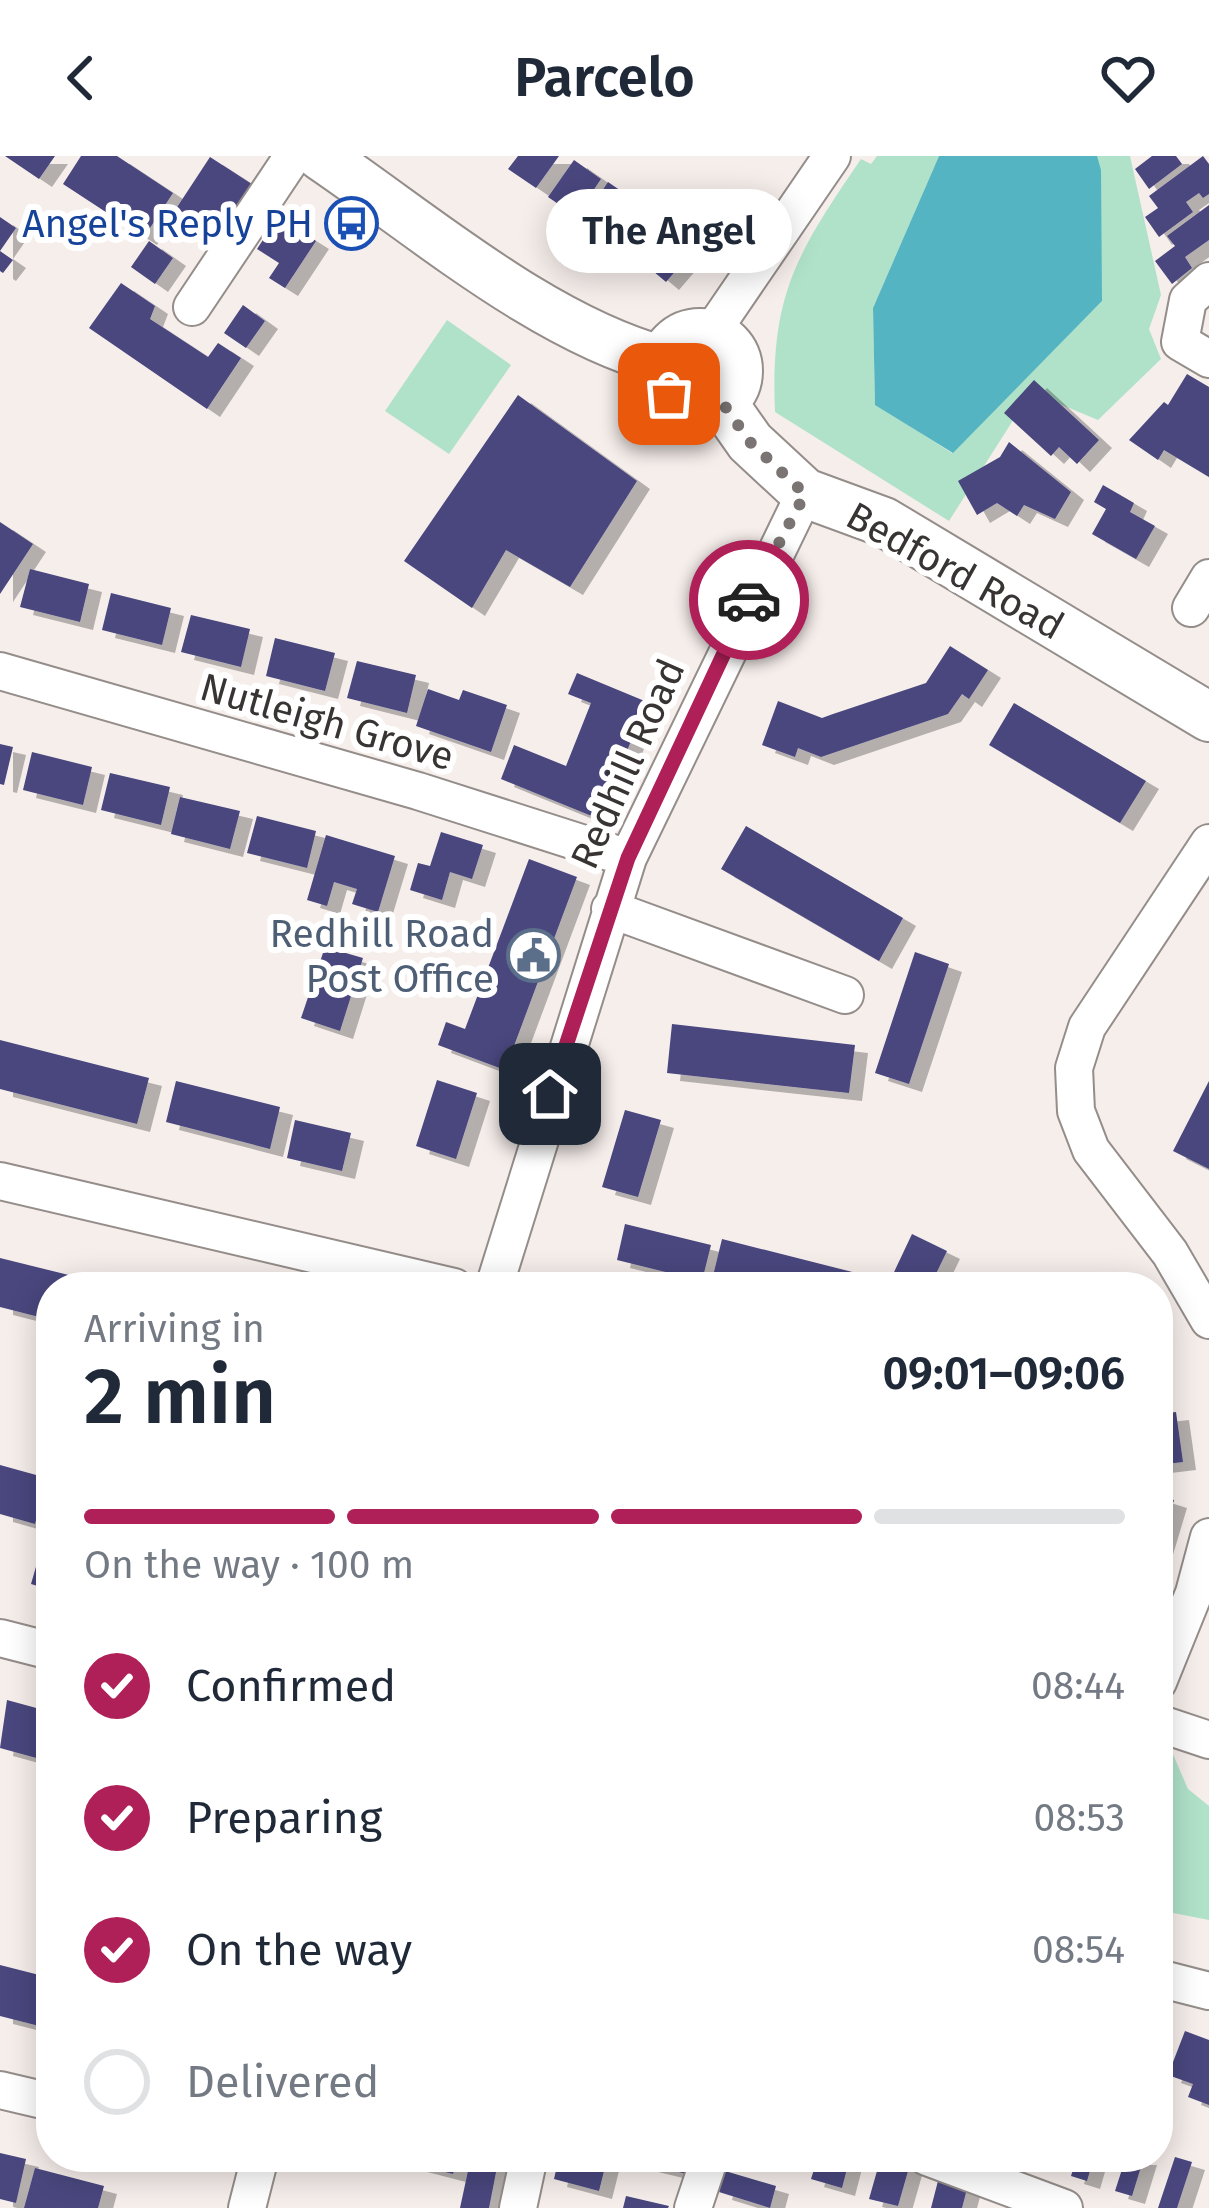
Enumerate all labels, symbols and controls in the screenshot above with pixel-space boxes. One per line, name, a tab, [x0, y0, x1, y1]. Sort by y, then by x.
icon: back	[48, 45, 114, 111]
icon: heart	[1095, 45, 1161, 111]
text: Parcelo	[514, 46, 695, 110]
callout: The Angel	[546, 190, 792, 274]
bus stop icon: Angel's Reply PH	[324, 196, 380, 252]
place label: Angel's Reply PH	[22, 201, 313, 247]
text: The Angel	[582, 208, 756, 254]
pin	[618, 343, 720, 445]
icon: bag	[636, 361, 702, 427]
street label: Bedford Road	[838, 492, 1072, 650]
courier	[689, 540, 809, 660]
icon: car	[716, 567, 782, 633]
street label: Redhill Road	[561, 652, 695, 876]
street label: Nutleigh Grove	[195, 664, 459, 780]
place label: Redhill Road Post Office	[269, 911, 494, 1002]
public building icon: Redhill Road Post Office	[505, 928, 561, 984]
pin	[499, 1043, 601, 1145]
icon: home	[517, 1061, 583, 1127]
text: Arriving in	[84, 1306, 265, 1352]
text: 09:01–09:06	[882, 1347, 1125, 1401]
text: 2 min	[84, 1350, 276, 1444]
text: On the way · 100 m	[84, 1542, 414, 1588]
icon: check	[84, 1653, 150, 1719]
text: Confirmed	[186, 1659, 396, 1713]
text: 08:44	[1031, 1663, 1125, 1709]
icon: check	[84, 1785, 150, 1851]
text: Preparing	[186, 1791, 382, 1845]
text: 08:53	[1034, 1795, 1125, 1841]
icon: check	[84, 1917, 150, 1983]
text: On the way	[186, 1923, 412, 1977]
text: 08:54	[1032, 1927, 1125, 1973]
text: Delivered	[186, 2055, 379, 2109]

